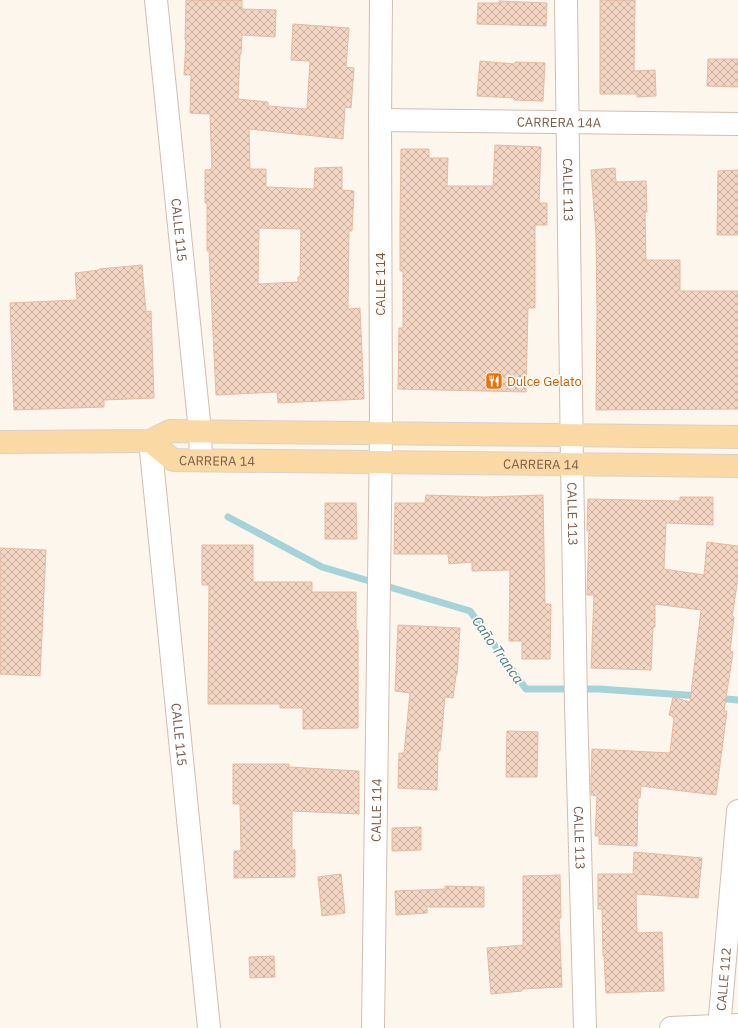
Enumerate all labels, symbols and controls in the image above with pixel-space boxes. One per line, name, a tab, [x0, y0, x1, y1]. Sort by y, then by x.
street label: CARRERA 14A	[517, 113, 602, 131]
street label: CALLE 113	[560, 158, 577, 222]
street label: CALLE 115	[168, 197, 191, 262]
street label: CALLE 114	[372, 252, 389, 316]
restaurant icon: Dulce Gelato	[484, 371, 504, 391]
place label: Dulce Gelato	[507, 373, 582, 390]
street label: CARRERA 14	[179, 452, 255, 469]
street label: CARRERA 14	[503, 455, 579, 473]
street label: CALLE 113	[564, 482, 582, 546]
water label: Caño Tranca	[468, 613, 528, 687]
street label: CALLE 115	[168, 702, 191, 767]
street label: CALLE 114	[367, 778, 385, 842]
street label: CALLE 113	[570, 806, 589, 870]
street label: CALLE 112	[712, 947, 735, 1012]

